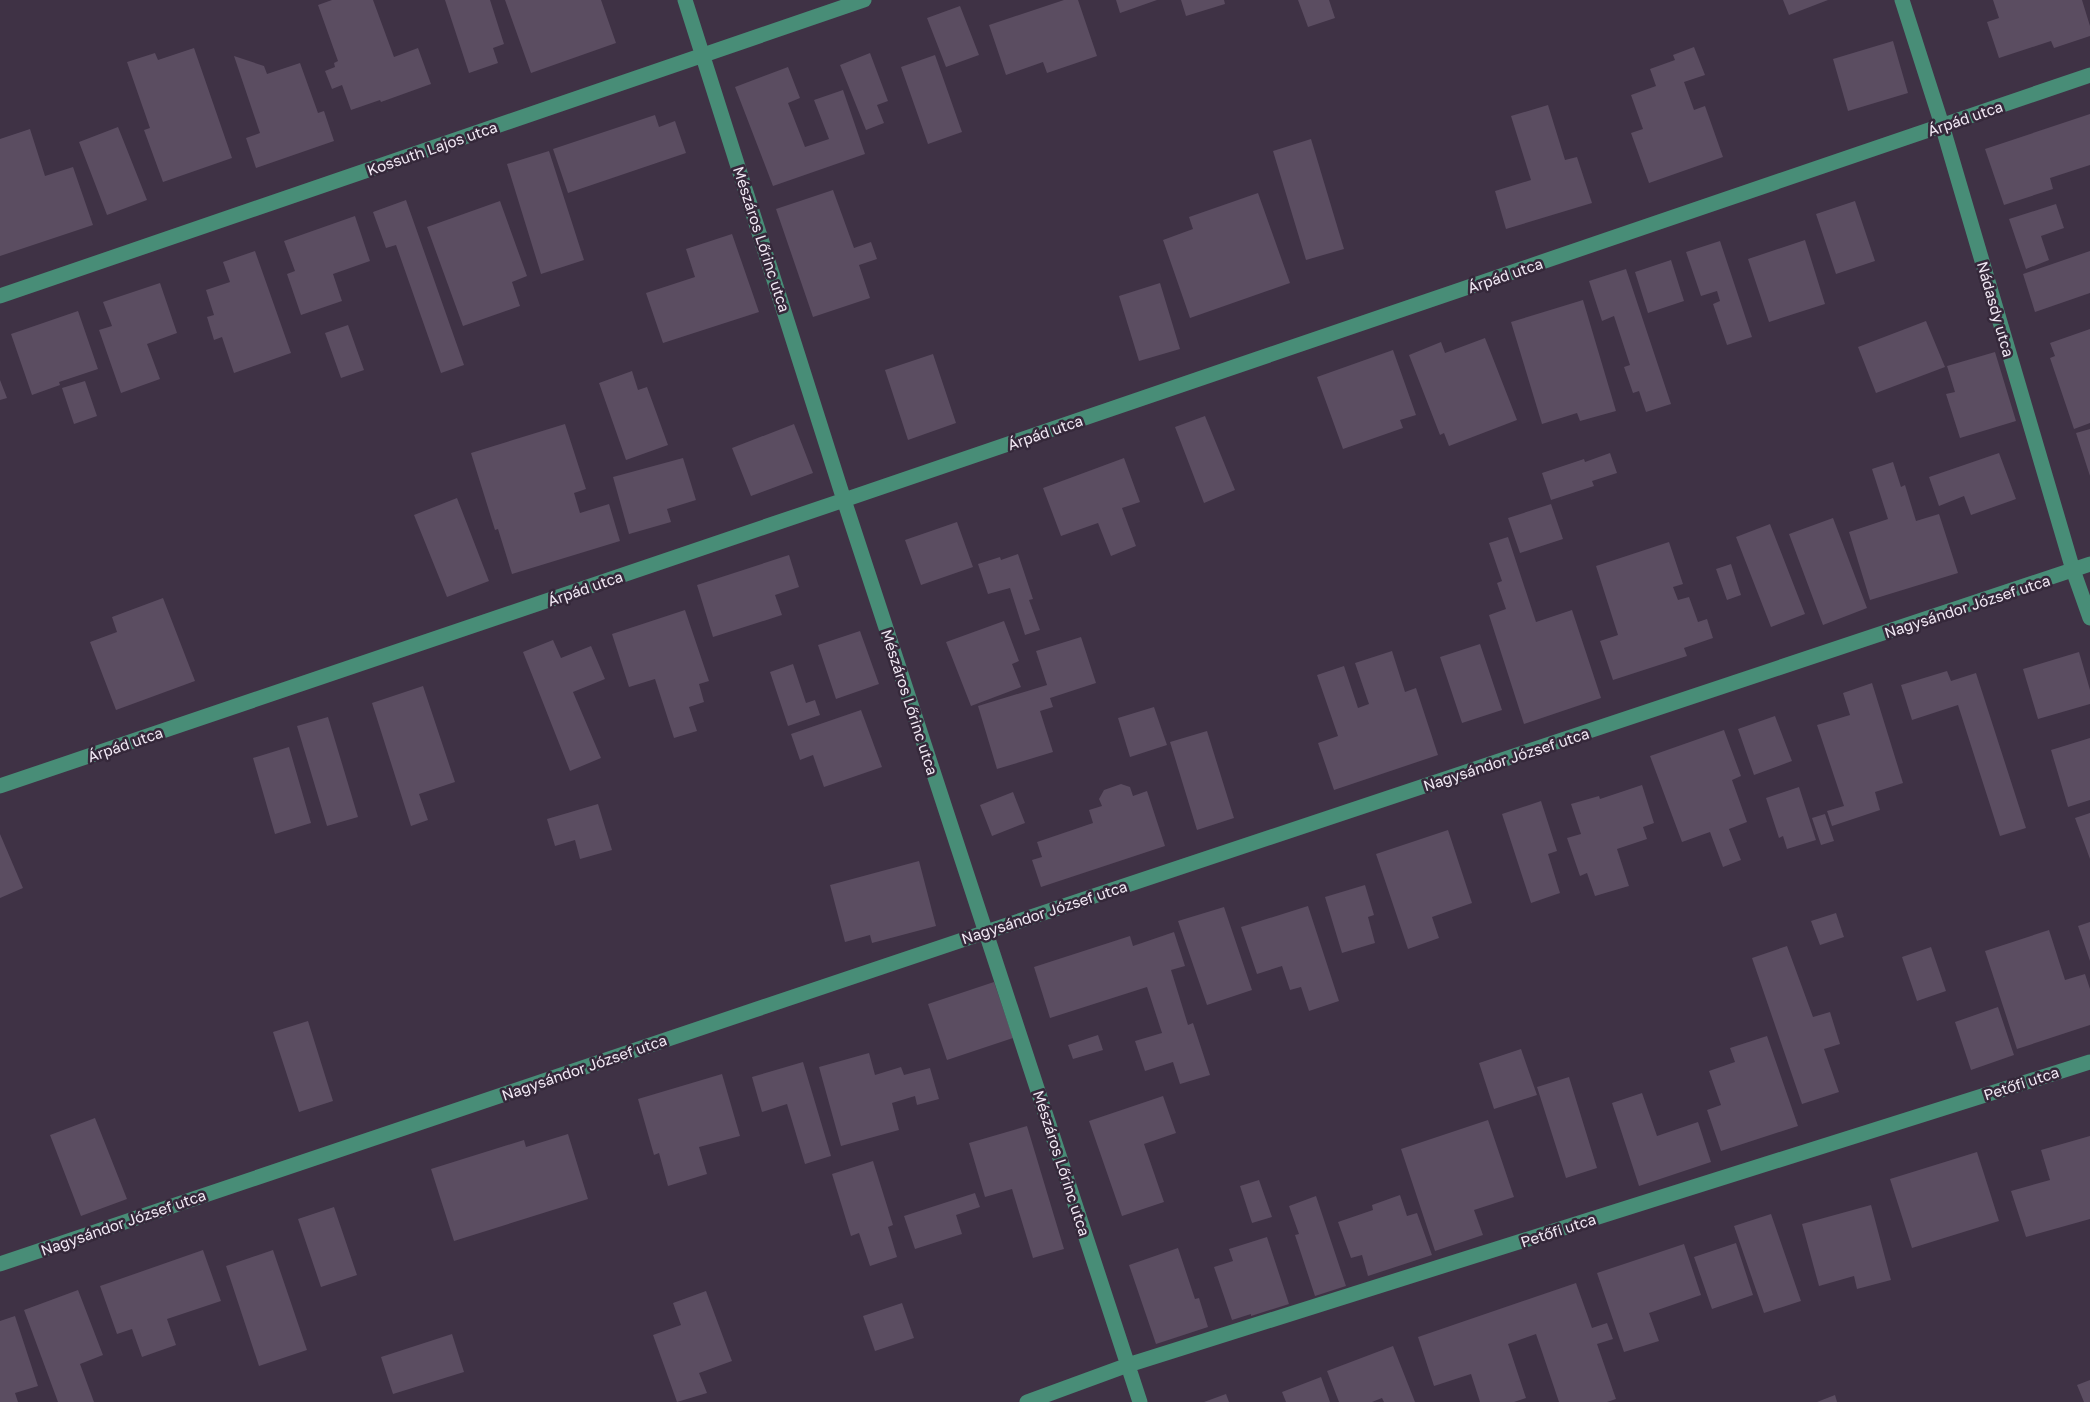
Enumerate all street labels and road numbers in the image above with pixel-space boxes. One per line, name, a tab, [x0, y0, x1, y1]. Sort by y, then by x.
street label: Árpád utca	[1925, 97, 2005, 139]
street label: Kossuth Lajos utca	[364, 117, 500, 179]
street label: Mészáros Lőrinc utca	[730, 164, 794, 314]
street label: Árpád utca	[1465, 254, 1545, 296]
street label: Nádasdy utca	[1974, 259, 2018, 359]
street label: Árpád utca	[1005, 411, 1085, 453]
street label: Árpád utca	[545, 567, 625, 609]
street label: Nagysándor József utca	[1882, 571, 2052, 641]
street label: Mészáros Lőrinc utca	[878, 627, 942, 777]
street label: Árpád utca	[85, 723, 165, 765]
street label: Nagysándor József utca	[1421, 724, 1591, 794]
street label: Nagysándor József utca	[959, 877, 1129, 947]
street label: Nagysándor József utca	[499, 1030, 669, 1104]
street label: Petőfi utca	[1981, 1062, 2061, 1104]
street label: Mészáros Lőrinc utca	[1030, 1088, 1094, 1238]
street label: Nagysándor József utca	[38, 1185, 208, 1259]
street label: Petőfi utca	[1518, 1209, 1598, 1251]

